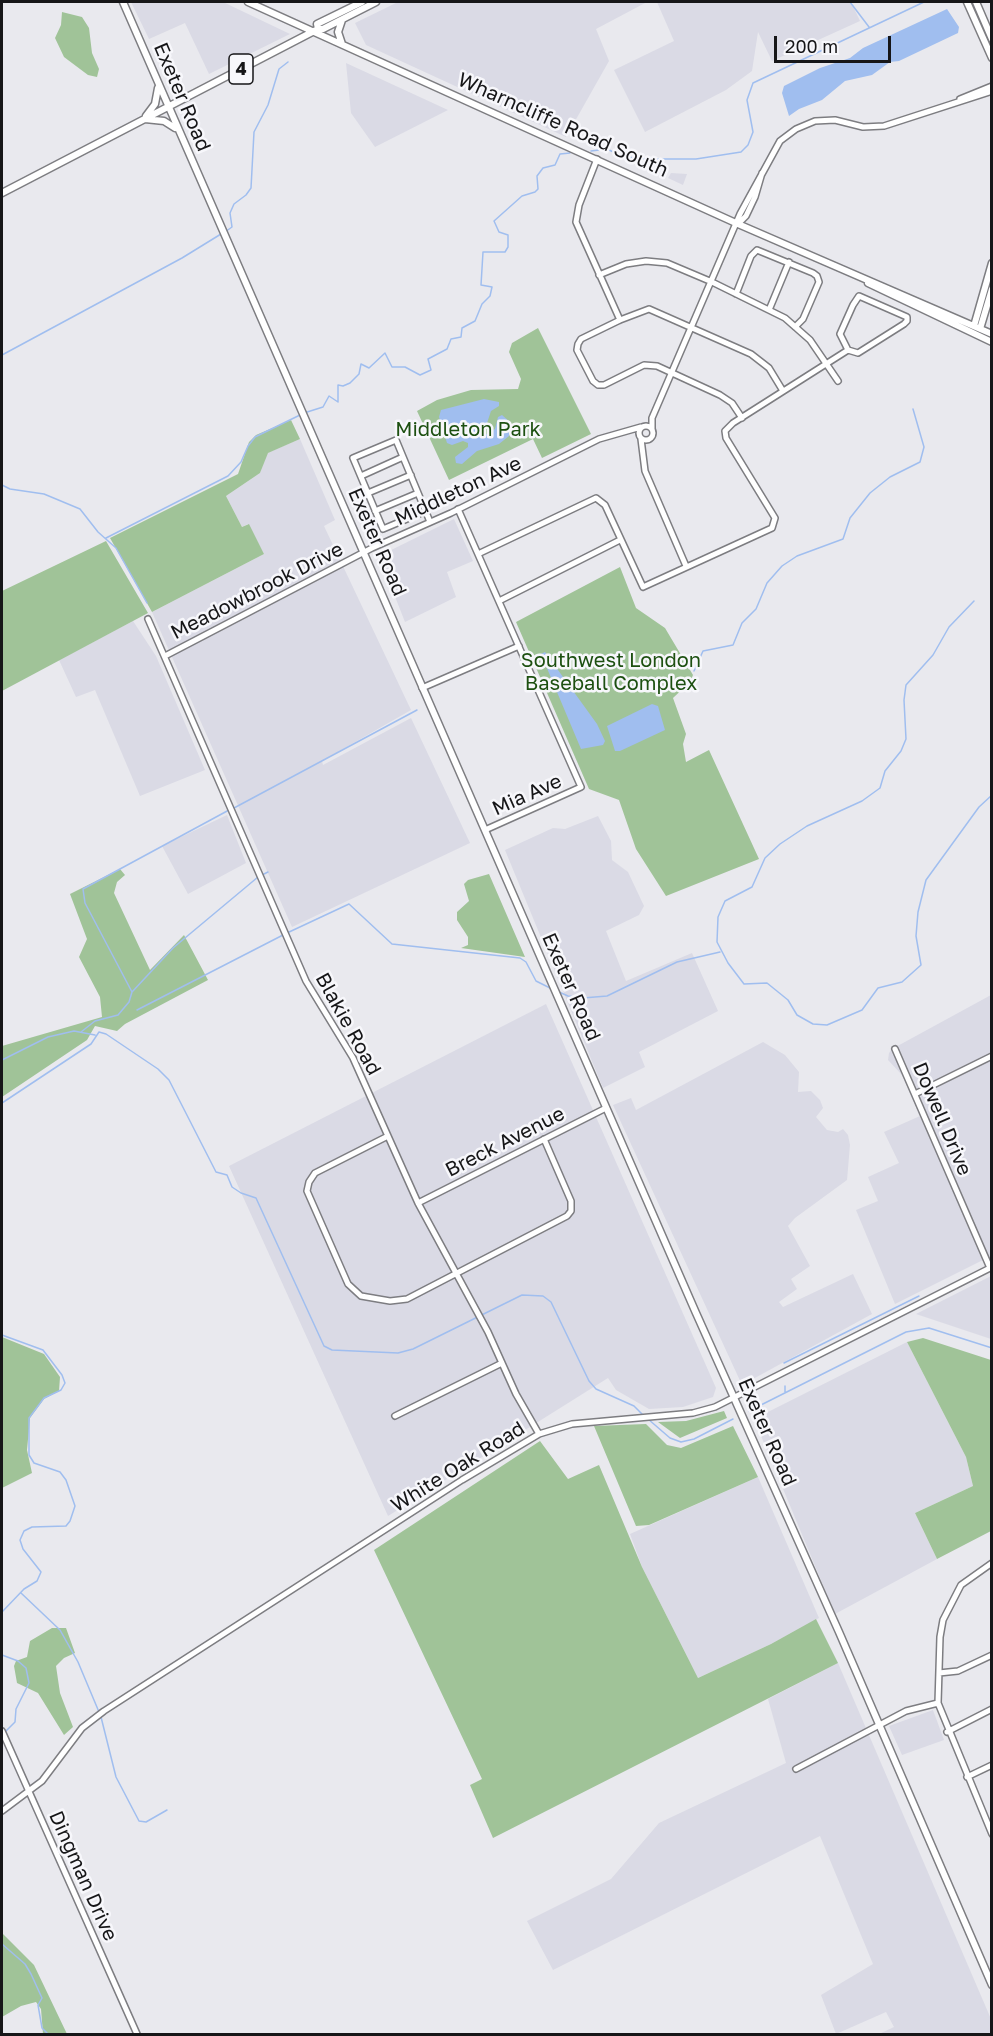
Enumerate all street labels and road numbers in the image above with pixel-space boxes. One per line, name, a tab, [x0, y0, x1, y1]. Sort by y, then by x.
street label: Exeter Road	[148, 39, 216, 155]
road number: 4	[229, 54, 253, 84]
street label: Wharncliffe Road South	[454, 68, 672, 182]
street label: Middleton Ave	[391, 451, 525, 531]
street label: Exeter Road	[342, 484, 412, 600]
street label: Meadowbrook Drive	[167, 537, 347, 645]
street label: Mia Ave	[489, 769, 565, 821]
street label: Exeter Road	[536, 929, 606, 1045]
street label: Blakie Road	[310, 969, 386, 1079]
street label: Dowell Drive	[907, 1059, 977, 1179]
street label: Breck Avenue	[441, 1102, 569, 1182]
street label: Exeter Road	[732, 1374, 802, 1490]
street label: White Oak Road	[387, 1416, 529, 1518]
street label: Dingman Drive	[44, 1807, 122, 1945]

